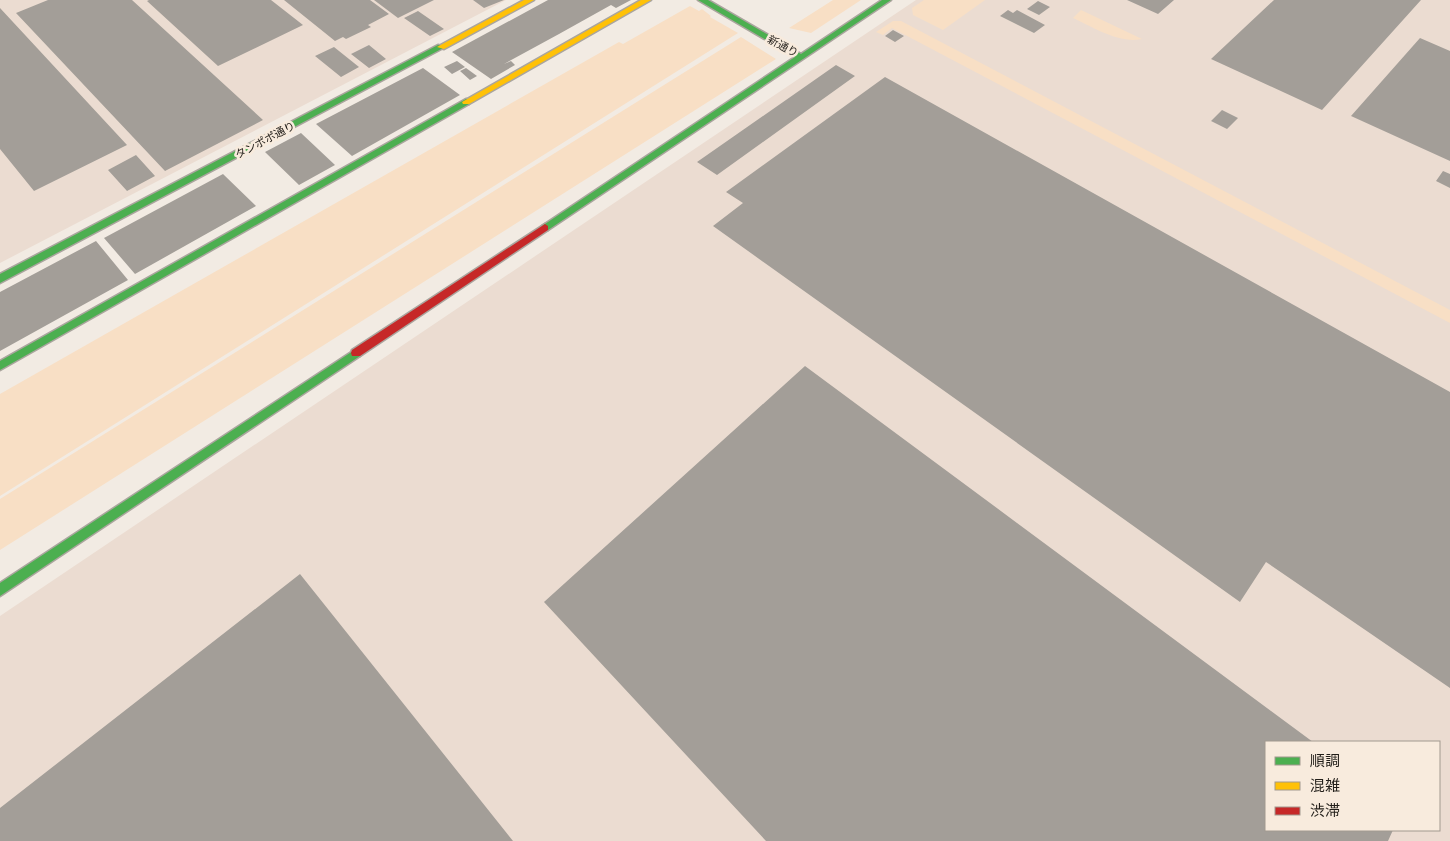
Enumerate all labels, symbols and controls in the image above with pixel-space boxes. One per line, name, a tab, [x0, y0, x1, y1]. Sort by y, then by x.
street label: 新通り	[766, 33, 800, 59]
street label: タンポポ通り	[233, 119, 297, 161]
legend	[1265, 741, 1440, 831]
text: 順調	[1310, 752, 1340, 769]
text: 混雑	[1310, 777, 1340, 794]
text: 渋滞	[1310, 802, 1340, 819]

